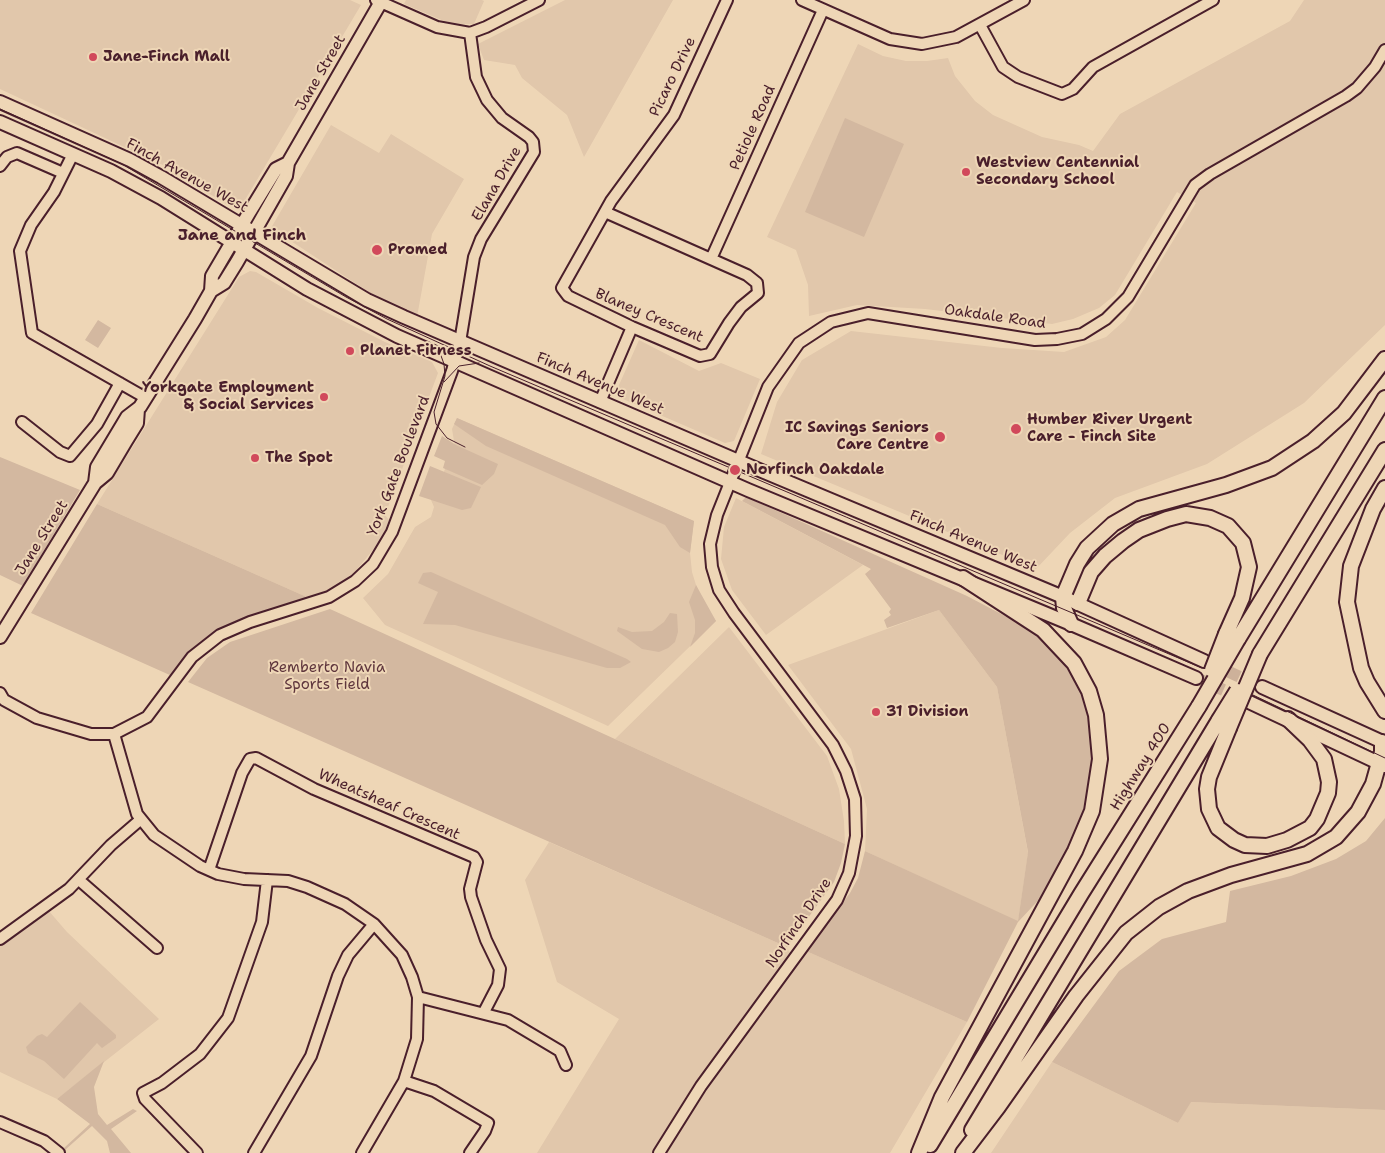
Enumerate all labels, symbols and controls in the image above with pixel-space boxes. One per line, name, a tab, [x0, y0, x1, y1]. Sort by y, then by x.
street label: Jane Street	[292, 32, 350, 114]
street label: Picaro Drive	[646, 34, 700, 120]
place label: Jane-Finch Mall	[103, 48, 230, 66]
marker: Jane-Finch Mall	[87, 51, 99, 63]
street label: Petiole Road	[726, 83, 780, 173]
street label: Finch Avenue West	[123, 135, 251, 217]
street label: Elana Drive	[468, 143, 526, 225]
place label: Westview Centennial Secondary School	[976, 154, 1139, 189]
marker: Westview Centennial Secondary School	[960, 166, 972, 178]
district label: Jane and Finch	[178, 226, 306, 246]
place label: Promed	[388, 241, 448, 259]
marker: Promed	[370, 243, 384, 257]
street label: Blaney Crescent	[592, 285, 706, 347]
street label: Oakdale Road	[943, 301, 1047, 333]
place label: Planet Fitness	[360, 342, 472, 360]
marker: Planet Fitness	[344, 345, 356, 357]
street label: Finch Avenue West	[533, 349, 667, 419]
place label: Yorkgate Employment & Social Services	[142, 379, 314, 414]
marker: Yorkgate Employment & Social Services	[318, 391, 330, 403]
street label: York Gate Boulevard	[364, 393, 434, 539]
place label: Humber River Urgent Care - Finch Site	[1027, 411, 1192, 446]
place label: IC Savings Seniors Care Centre	[785, 419, 929, 454]
marker: Humber River Urgent Care - Finch Site	[1009, 422, 1023, 436]
marker: IC Savings Seniors Care Centre	[933, 430, 947, 444]
place label: The Spot	[265, 449, 333, 467]
marker: The Spot	[249, 452, 261, 464]
place label: Norfinch Oakdale	[746, 461, 884, 479]
marker: Norfinch Oakdale	[728, 463, 742, 477]
street label: Jane Street	[12, 497, 72, 579]
street label: Finch Avenue West	[906, 507, 1040, 577]
park label: Remberto Navia Sports Field	[269, 659, 385, 694]
place label: 31 Division	[886, 703, 968, 721]
marker: 31 Division	[870, 706, 882, 718]
street label: Highway 400	[1107, 720, 1175, 814]
street label: Wheatsheaf Crescent	[315, 766, 463, 844]
street label: Norfinch Drive	[762, 875, 836, 971]

